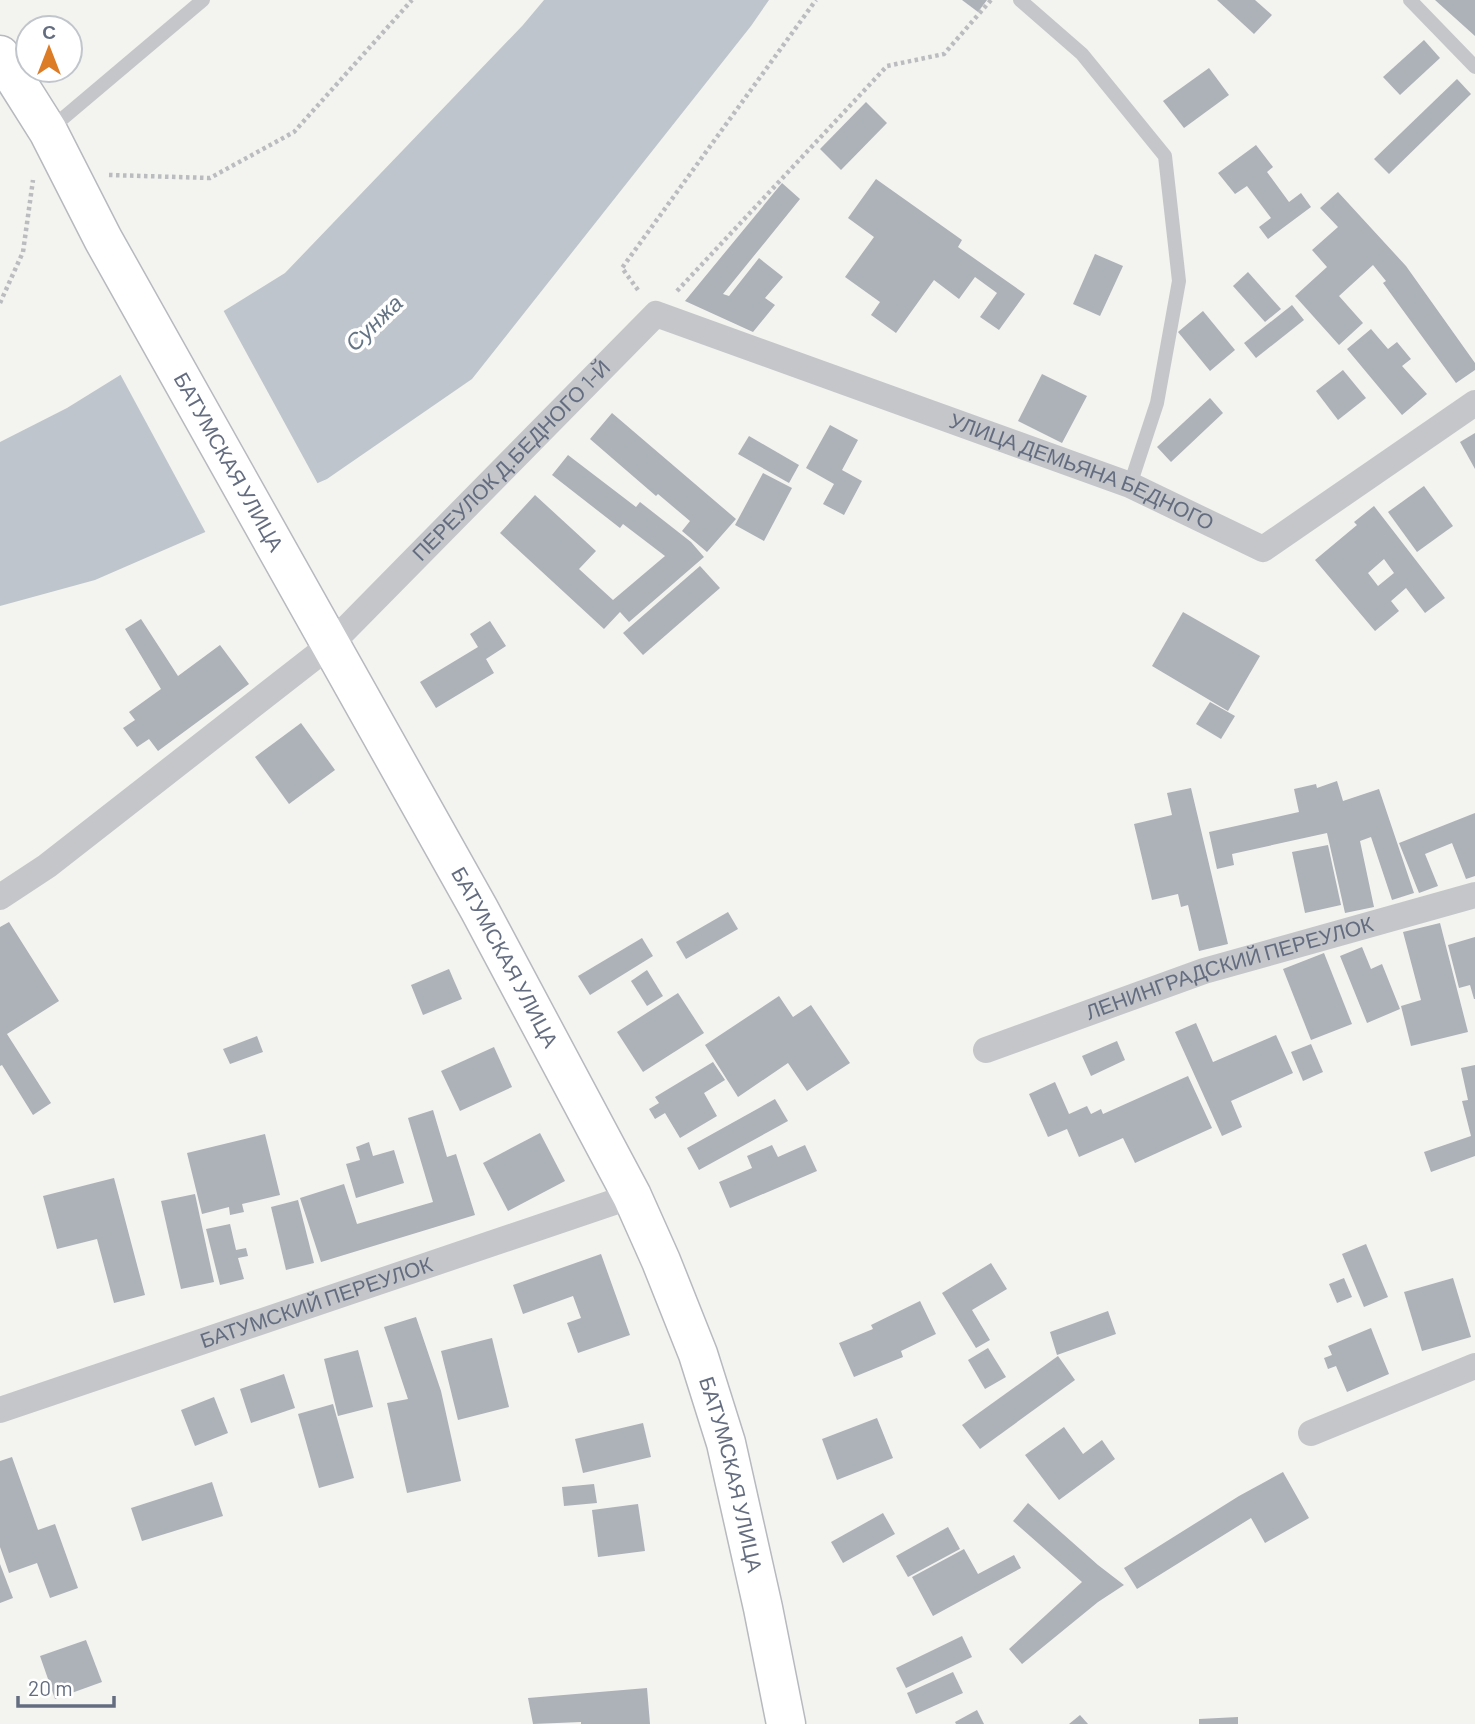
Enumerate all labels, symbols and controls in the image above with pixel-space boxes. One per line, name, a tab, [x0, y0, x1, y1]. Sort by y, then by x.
north arrow	[14, 14, 84, 84]
text: С	[42, 20, 56, 43]
water label: Сунжа	[339, 288, 408, 356]
street label: ПЕРЕУЛОК Д.БЕДНОГО 1-Й	[406, 354, 615, 565]
street label: БАТУМСКАЯ УЛИЦА	[169, 368, 290, 555]
street label: УЛИЦА ДЕМЬЯНА БЕДНОГО	[946, 407, 1218, 535]
street label: БАТУМСКАЯ УЛИЦА	[447, 862, 564, 1051]
street label: ЛЕНИНГРАДСКИЙ ПЕРЕУЛОК	[1082, 910, 1376, 1024]
street label: БАТУМСКИЙ ПЕРЕУЛОК	[197, 1250, 436, 1352]
street label: БАТУМСКАЯ УЛИЦА	[695, 1373, 769, 1575]
scale bar	[18, 1664, 114, 1708]
text: 20 m	[28, 1675, 73, 1700]

